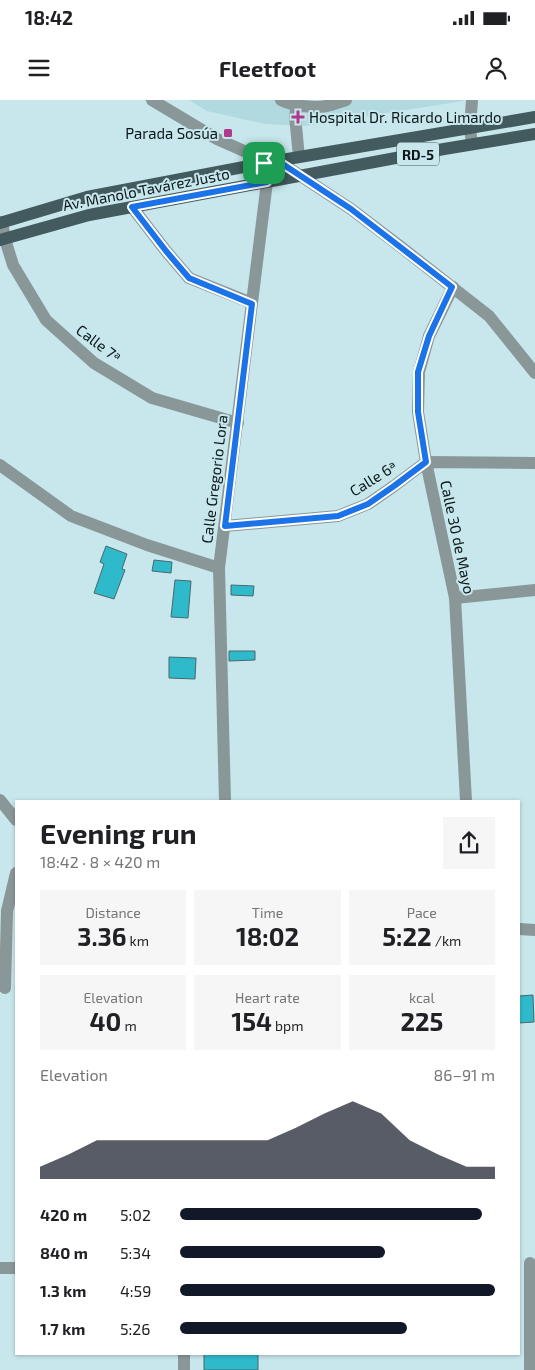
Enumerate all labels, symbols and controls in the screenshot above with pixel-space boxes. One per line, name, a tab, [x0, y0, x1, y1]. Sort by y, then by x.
text: 18:42	[25, 6, 73, 29]
icon: menu	[25, 54, 53, 82]
icon: person	[482, 54, 510, 82]
text: Fleetfoot	[219, 55, 316, 81]
place label: Hospital Dr. Ricardo Limardo	[309, 108, 502, 126]
marker: Hospital Dr. Ricardo Limardo	[291, 110, 305, 124]
place label: Parada Sosúa	[125, 124, 218, 142]
marker: Parada Sosúa	[222, 127, 234, 139]
pin	[243, 142, 285, 184]
road number: RD-5	[397, 142, 439, 166]
icon: arrive	[250, 149, 278, 177]
street label: Av. Manolo Tavárez Justo	[61, 164, 231, 214]
street label: Calle 7ª	[73, 320, 125, 366]
street label: Calle Gregorio Lora	[197, 414, 231, 544]
street label: Calle 6ª	[346, 457, 400, 499]
street label: Calle 30 de Mayo	[437, 479, 479, 595]
text: Evening run	[40, 816, 197, 850]
button: share	[443, 817, 495, 869]
text: 18:42 · 8 × 420 m	[40, 852, 160, 871]
text: Distance	[86, 904, 141, 921]
text: Time	[252, 904, 283, 921]
text: Pace	[407, 904, 437, 921]
text: 3.36	[77, 921, 127, 951]
text: 18:02	[236, 921, 299, 951]
text: 5:22	[382, 921, 432, 951]
text: km	[127, 932, 149, 949]
text: /km	[432, 932, 461, 949]
text: Elevation	[83, 989, 143, 1006]
text: Heart rate	[235, 989, 300, 1006]
text: kcal	[409, 989, 435, 1006]
text: 40	[90, 1006, 121, 1036]
text: 154	[231, 1006, 272, 1036]
text: 225	[400, 1006, 443, 1036]
text: m	[121, 1017, 137, 1034]
text: bpm	[272, 1017, 304, 1034]
text: Elevation	[40, 1065, 108, 1084]
text: 86–91 m	[434, 1065, 495, 1084]
text: 420 m	[40, 1205, 87, 1224]
text: 5:02	[120, 1205, 151, 1224]
text: 840 m	[40, 1243, 88, 1262]
text: 5:34	[120, 1243, 151, 1262]
text: 1.3 km	[40, 1281, 86, 1300]
text: 4:59	[120, 1281, 151, 1300]
text: 1.7 km	[40, 1319, 85, 1338]
text: 5:26	[120, 1319, 151, 1338]

